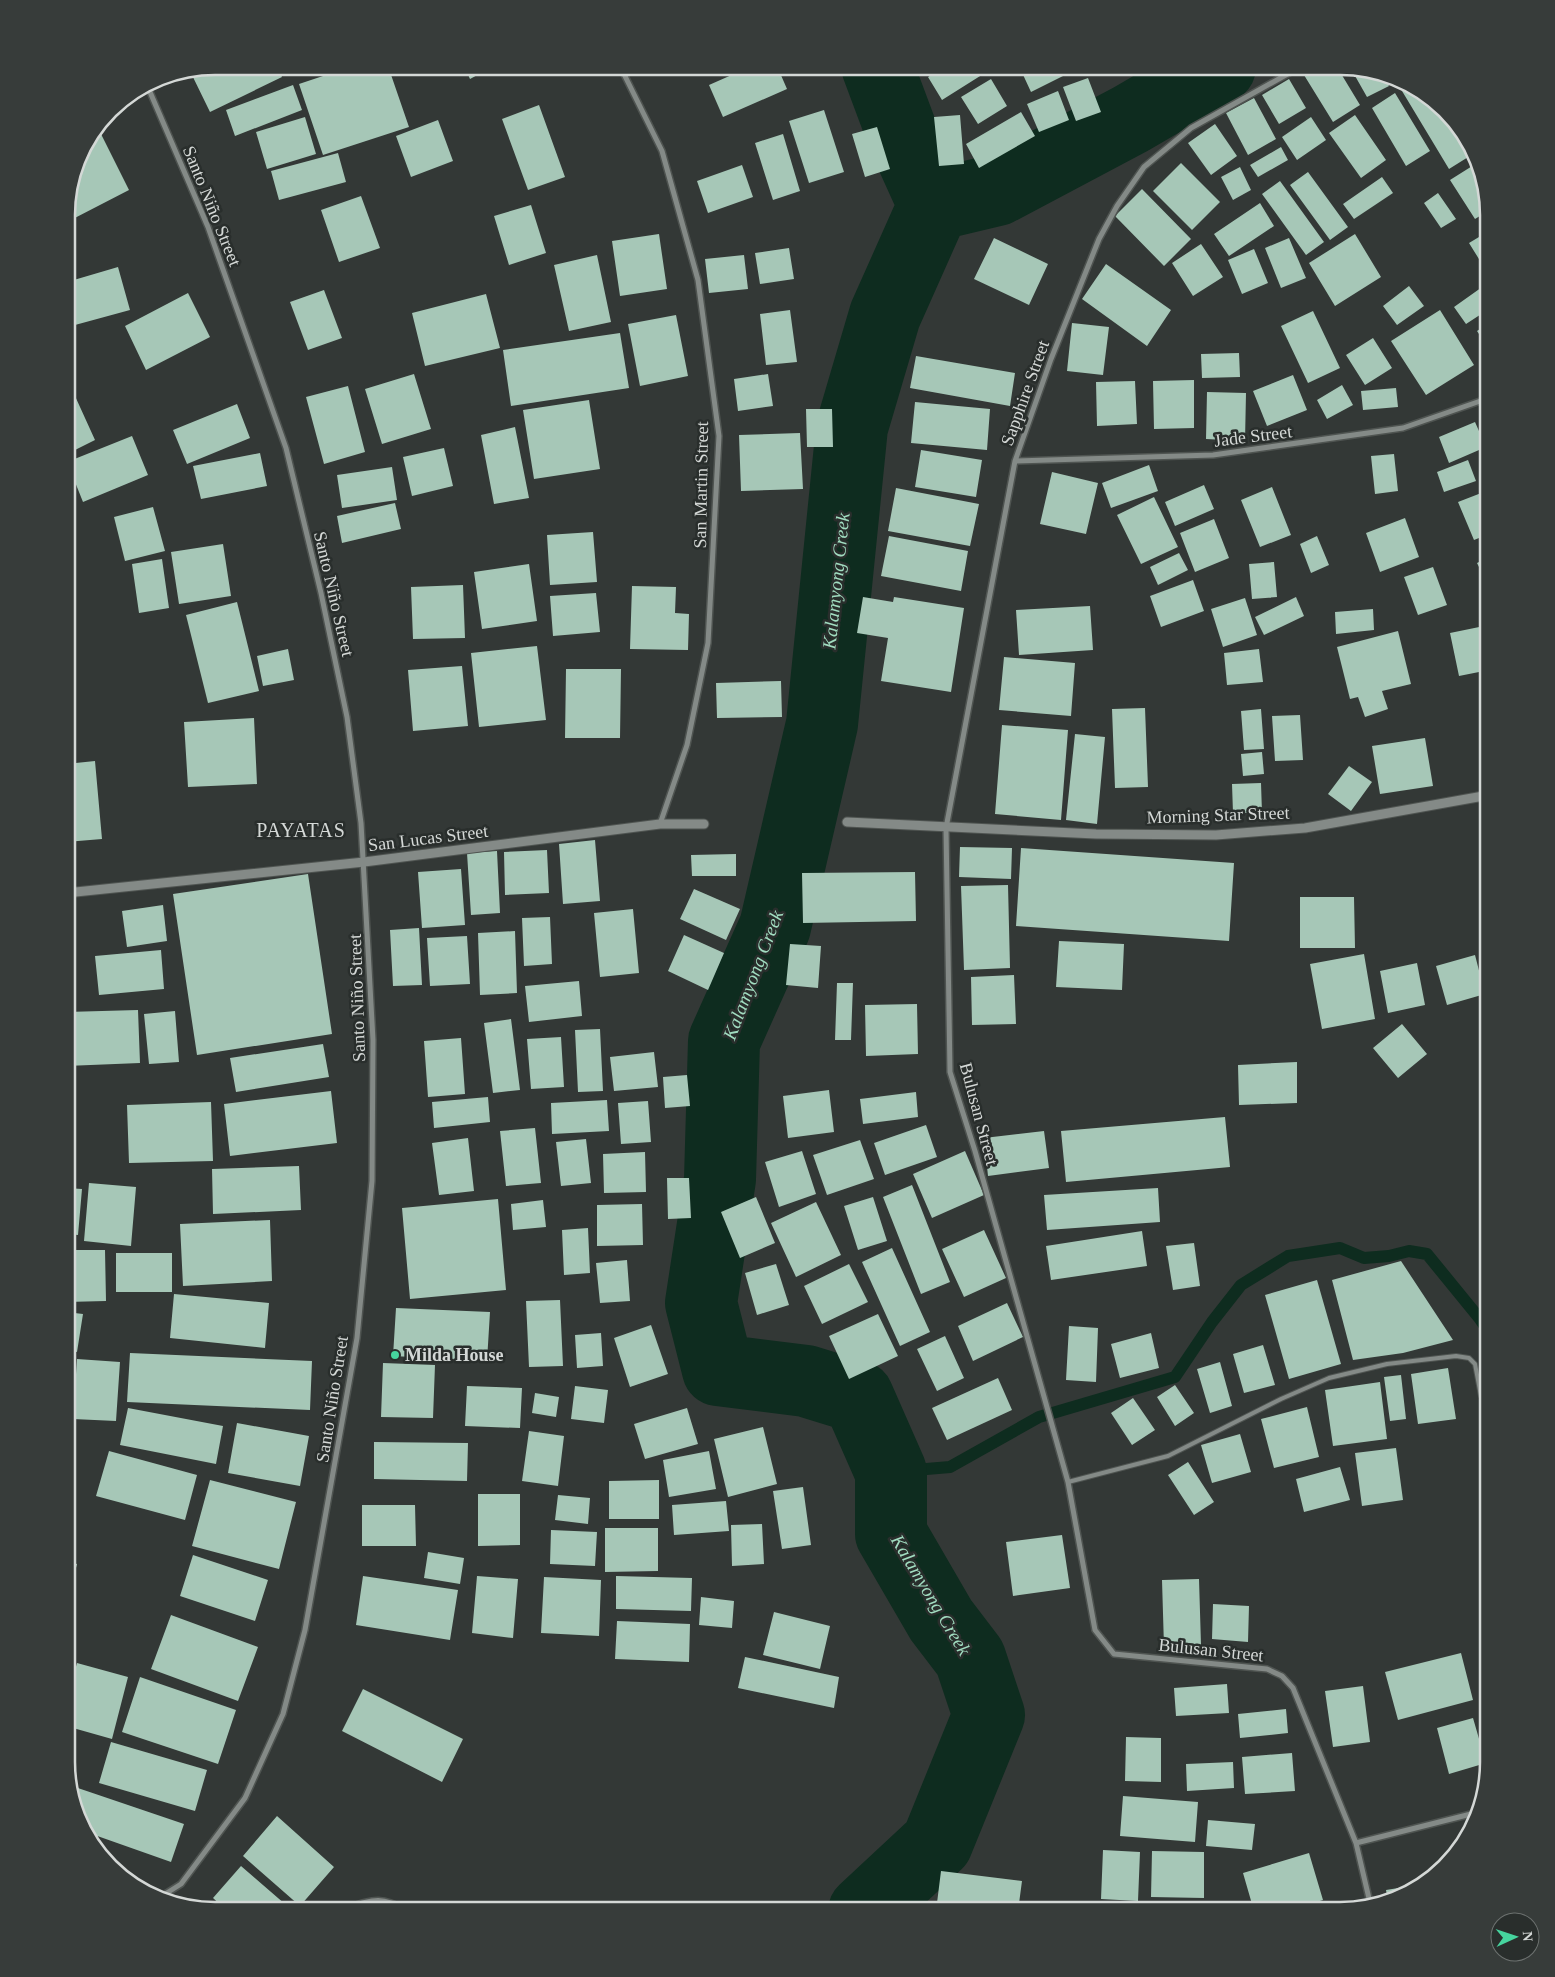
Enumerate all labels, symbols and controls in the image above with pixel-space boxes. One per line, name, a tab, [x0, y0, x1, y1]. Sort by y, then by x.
street label: Santo Niño Street	[179, 143, 245, 269]
street label: Sapphire Street	[997, 338, 1053, 448]
street label: San Martin Street	[690, 421, 712, 549]
street label: Jade Street	[1213, 421, 1293, 451]
water label: Kalamyong Creek	[818, 511, 854, 651]
street label: Santo Niño Street	[310, 529, 358, 659]
street label: Morning Star Street	[1146, 803, 1290, 827]
district label: PAYATAS	[256, 819, 346, 841]
street label: San Lucas Street	[367, 821, 489, 855]
water label: Kalamyong Creek	[718, 907, 788, 1044]
street label: Santo Niño Street	[345, 934, 369, 1062]
street label: Bulusan Street	[956, 1060, 1002, 1168]
street label: Santo Niño Street	[312, 1334, 352, 1464]
place label: Milda House	[405, 1345, 504, 1365]
marker: Milda House	[389, 1349, 401, 1361]
water label: Kalamyong Creek	[886, 1530, 976, 1660]
street label: Bulusan Street	[1157, 1635, 1265, 1665]
north arrow	[1490, 1912, 1540, 1962]
text: N	[1520, 1931, 1535, 1942]

